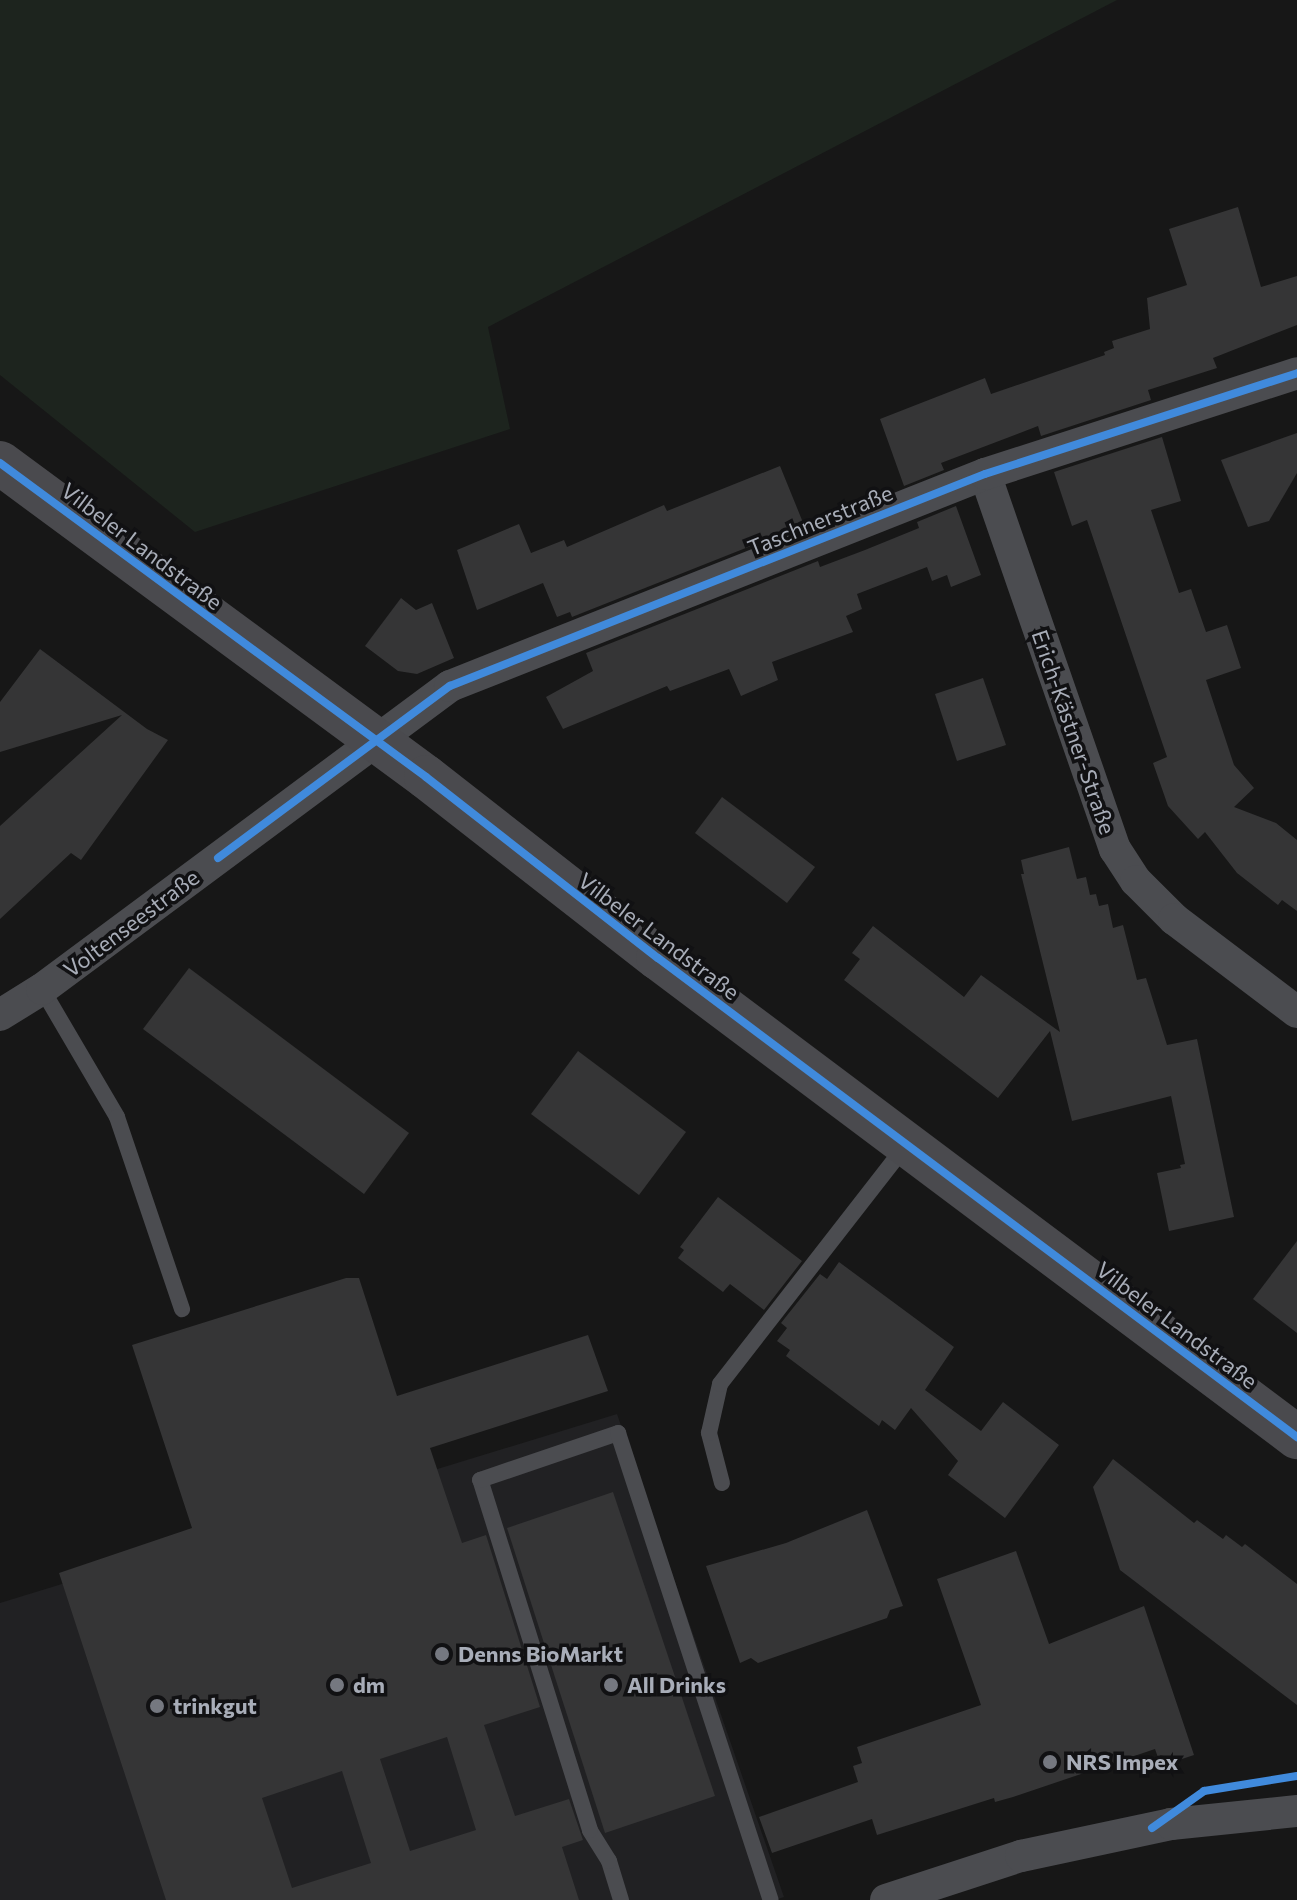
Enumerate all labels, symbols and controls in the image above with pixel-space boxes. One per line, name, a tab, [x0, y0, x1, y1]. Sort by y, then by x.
street label: Vilbeler Landstraße	[56, 477, 228, 615]
street label: Taschnerstraße	[744, 479, 896, 561]
street label: Erich-Kästner-Straße	[1027, 626, 1121, 838]
street label: Voltenseestraße	[58, 864, 204, 982]
street label: Vilbeler Landstraße	[573, 867, 745, 1005]
street label: Vilbeler Landstraße	[1091, 1256, 1263, 1394]
place label: Denns BioMarkt	[458, 1641, 623, 1667]
marker: Denns BioMarkt	[433, 1645, 451, 1663]
place label: dm	[353, 1672, 385, 1698]
place label: All Drinks	[627, 1672, 726, 1698]
marker: dm	[328, 1676, 346, 1694]
marker: All Drinks	[602, 1676, 620, 1694]
place label: trinkgut	[173, 1693, 257, 1719]
marker: trinkgut	[148, 1697, 166, 1715]
place label: NRS Impex	[1066, 1749, 1178, 1775]
marker: NRS Impex	[1041, 1753, 1059, 1771]

